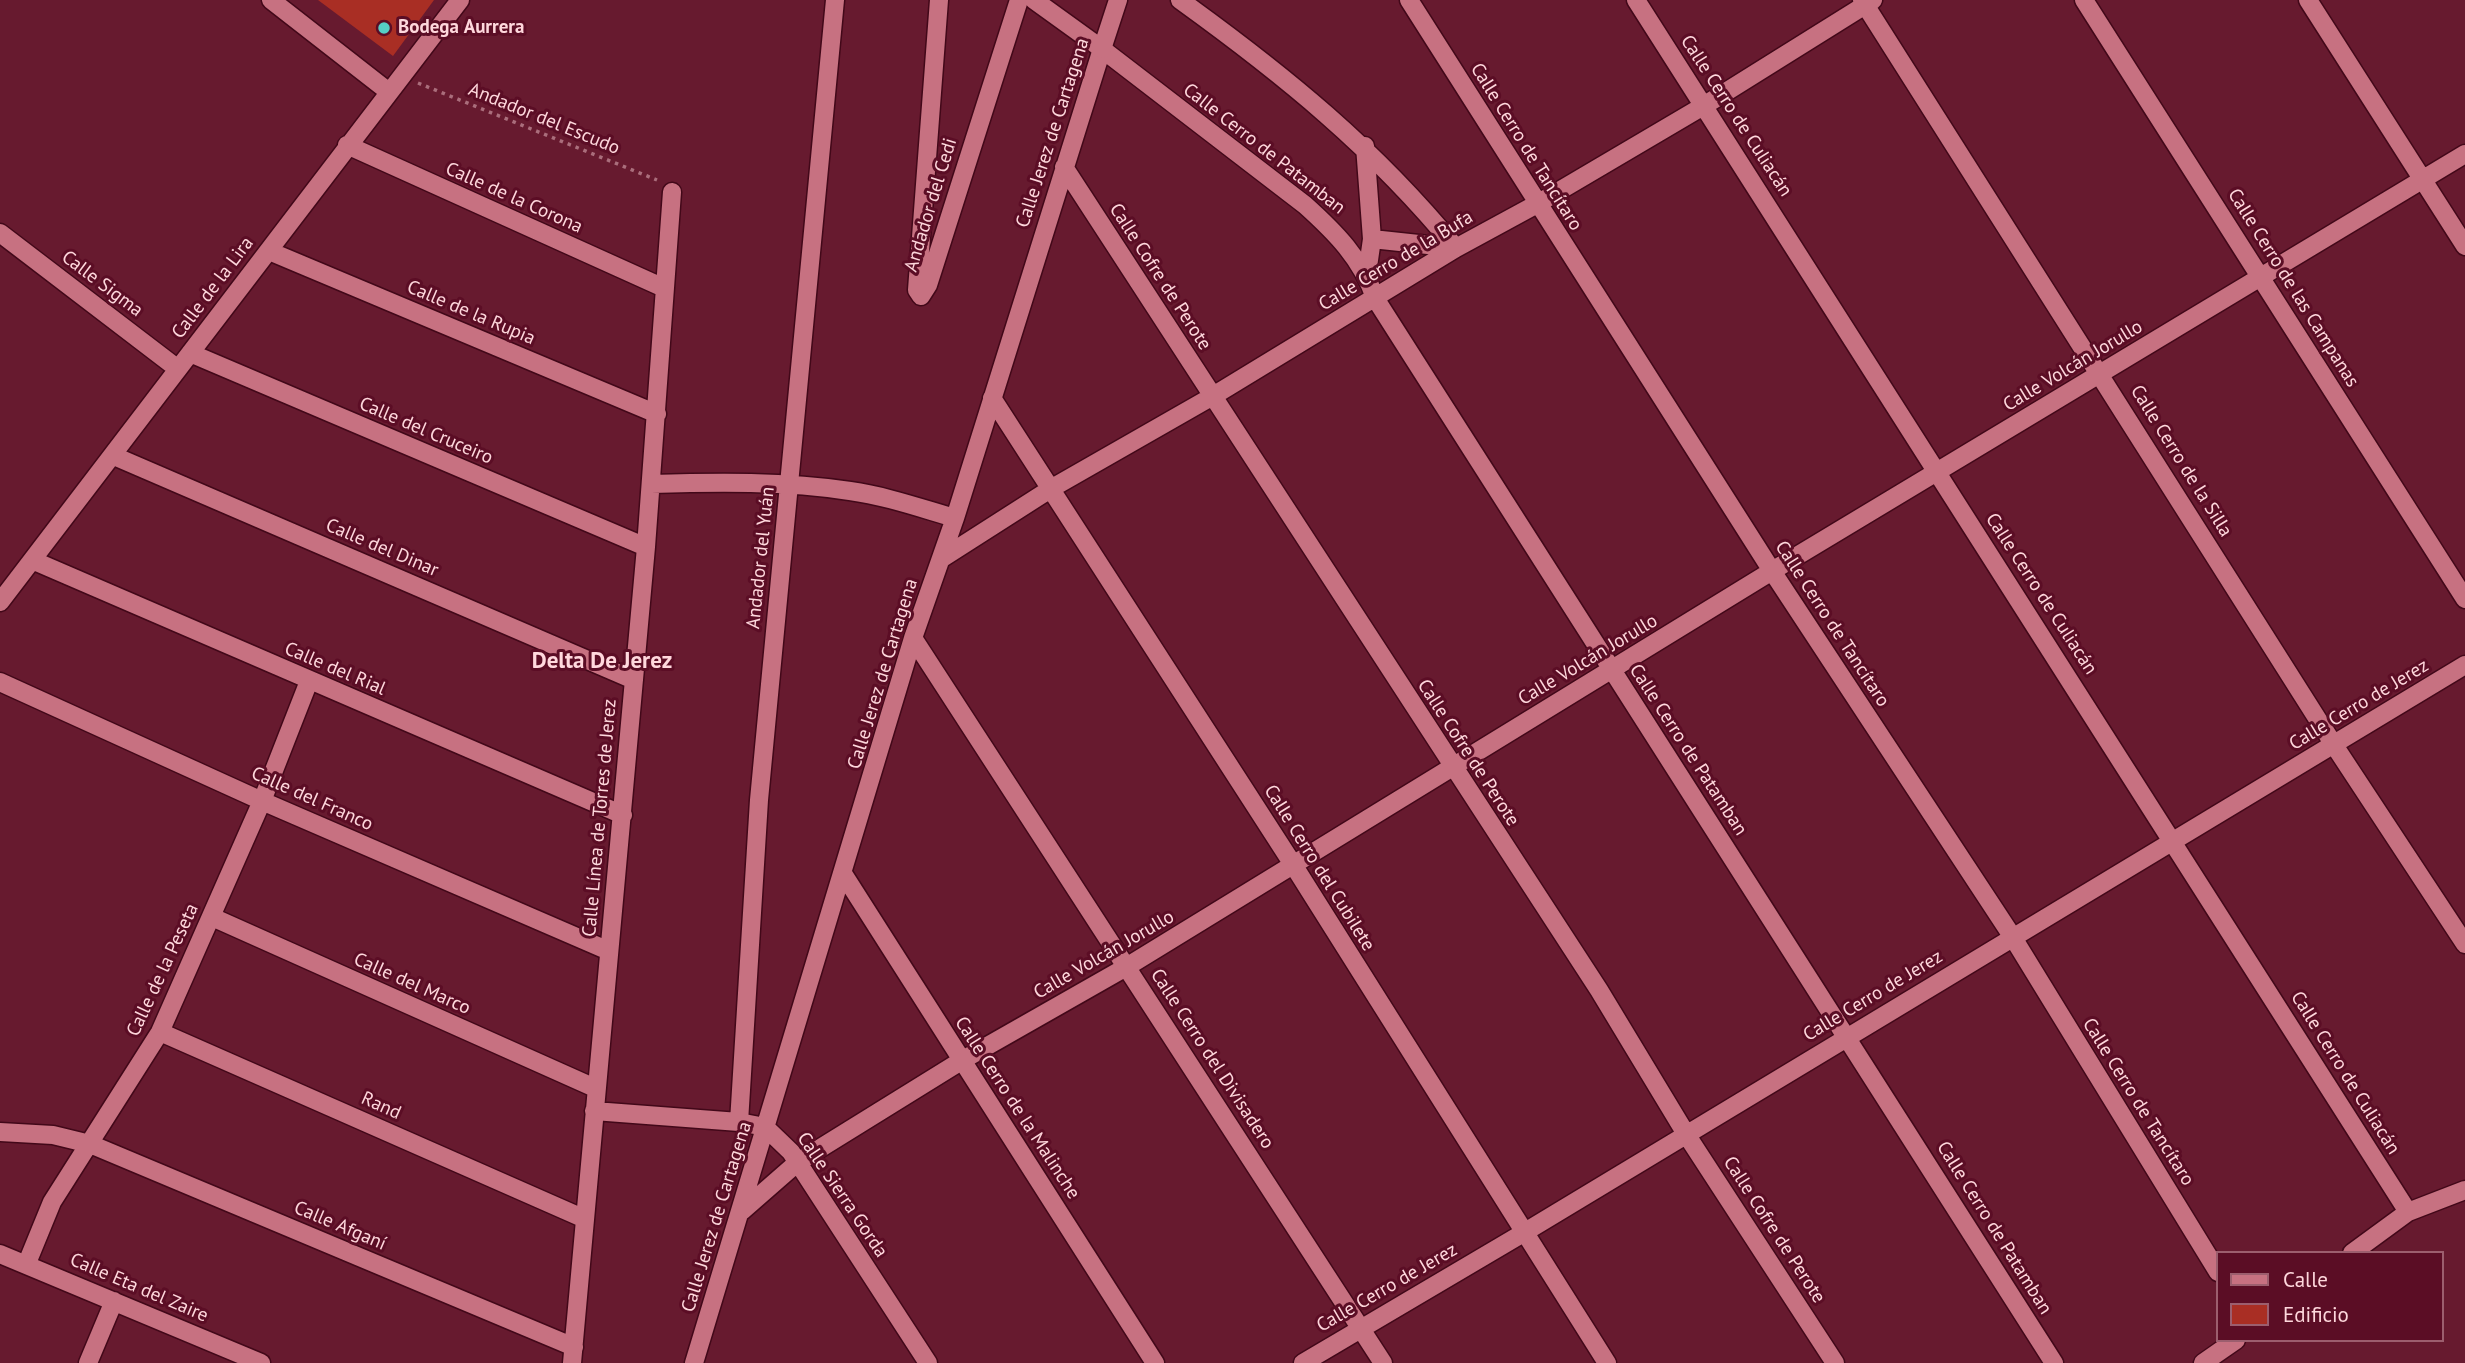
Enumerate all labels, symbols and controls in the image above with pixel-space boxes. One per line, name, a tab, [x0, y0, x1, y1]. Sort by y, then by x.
place label: Bodega Aurrera	[398, 17, 524, 39]
marker: Bodega Aurrera	[376, 20, 392, 36]
street label: Calle Cerro de Culiacán	[1675, 31, 1797, 201]
street label: Calle Jerez de Cartagena	[1012, 35, 1094, 231]
street label: Calle Cerro de Tancítaro	[1465, 59, 1587, 235]
street label: Andador del Escudo	[465, 78, 623, 160]
street label: Calle Cerro de Patamban	[1178, 79, 1350, 219]
street label: Andador del Cedi	[900, 135, 962, 275]
street label: Calle de la Corona	[442, 158, 586, 238]
street label: Calle Cerro de las Campanas	[2222, 185, 2364, 391]
street label: Calle Cofre de Perote	[1104, 199, 1216, 355]
street label: Calle Cerro de la Bufa	[1315, 206, 1477, 316]
street label: Calle de la Lira	[167, 233, 259, 343]
street label: Calle Sigma	[57, 246, 147, 322]
street label: Calle de la Rupia	[404, 276, 538, 350]
street label: Calle Volcán Jorullo	[1999, 315, 2147, 417]
street label: Calle Cerro de la Silla	[2125, 381, 2237, 541]
street label: Calle del Cruceiro	[356, 393, 496, 469]
street label: Andador del Yuán	[742, 486, 780, 630]
street label: Calle Cerro de Culiacán	[1980, 509, 2102, 679]
street label: Calle del Dinar	[322, 514, 442, 582]
street label: Calle Cerro de Tancítaro	[1770, 537, 1894, 711]
street label: Calle Jerez de Cartagena	[843, 576, 923, 772]
street label: Calle Volcán Jorullo	[1514, 609, 1662, 711]
street label: Calle del Rial	[281, 637, 389, 701]
district label: Delta De Jerez	[532, 647, 672, 675]
street label: Calle Cerro de Jerez	[2285, 654, 2433, 756]
street label: Calle Cerro de Patamban	[1624, 660, 1752, 840]
street label: Calle Cofre de Perote	[1412, 675, 1524, 831]
street label: Calle Línea de Torres de Jerez	[578, 698, 622, 938]
street label: Calle del Franco	[248, 762, 376, 836]
street label: Calle Cerro del Cubilete	[1259, 781, 1379, 955]
street label: Calle de la Peseta	[122, 900, 204, 1040]
street label: Calle Volcán Jorullo	[1030, 906, 1178, 1004]
street label: Calle Cerro de Jerez	[1799, 945, 1947, 1047]
street label: Calle del Marco	[350, 948, 474, 1020]
street label: Calle Cerro del Divisadero	[1145, 965, 1279, 1153]
street label: Calle Cerro de Culiacán	[2286, 987, 2404, 1159]
street label: Calle Cerro de la Malinche	[949, 1013, 1085, 1203]
street label: Calle Cerro de Tancítaro	[2077, 1014, 2199, 1190]
street label: Rand	[358, 1087, 404, 1125]
street label: Calle Jerez de Cartagena	[677, 1119, 757, 1315]
street label: Calle Sierra Gorda	[792, 1128, 892, 1262]
street label: Calle Cerro de Patamban	[1931, 1137, 2057, 1319]
street label: Calle Cofre de Perote	[1718, 1152, 1830, 1308]
street label: Calle Afganí	[291, 1196, 389, 1256]
street label: Calle Cerro de Jerez	[1313, 1239, 1461, 1337]
street label: Calle Eta del Zaire	[66, 1249, 212, 1327]
legend	[2216, 1251, 2444, 1342]
text: Calle	[2283, 1266, 2328, 1293]
text: Edificio	[2283, 1301, 2349, 1328]

